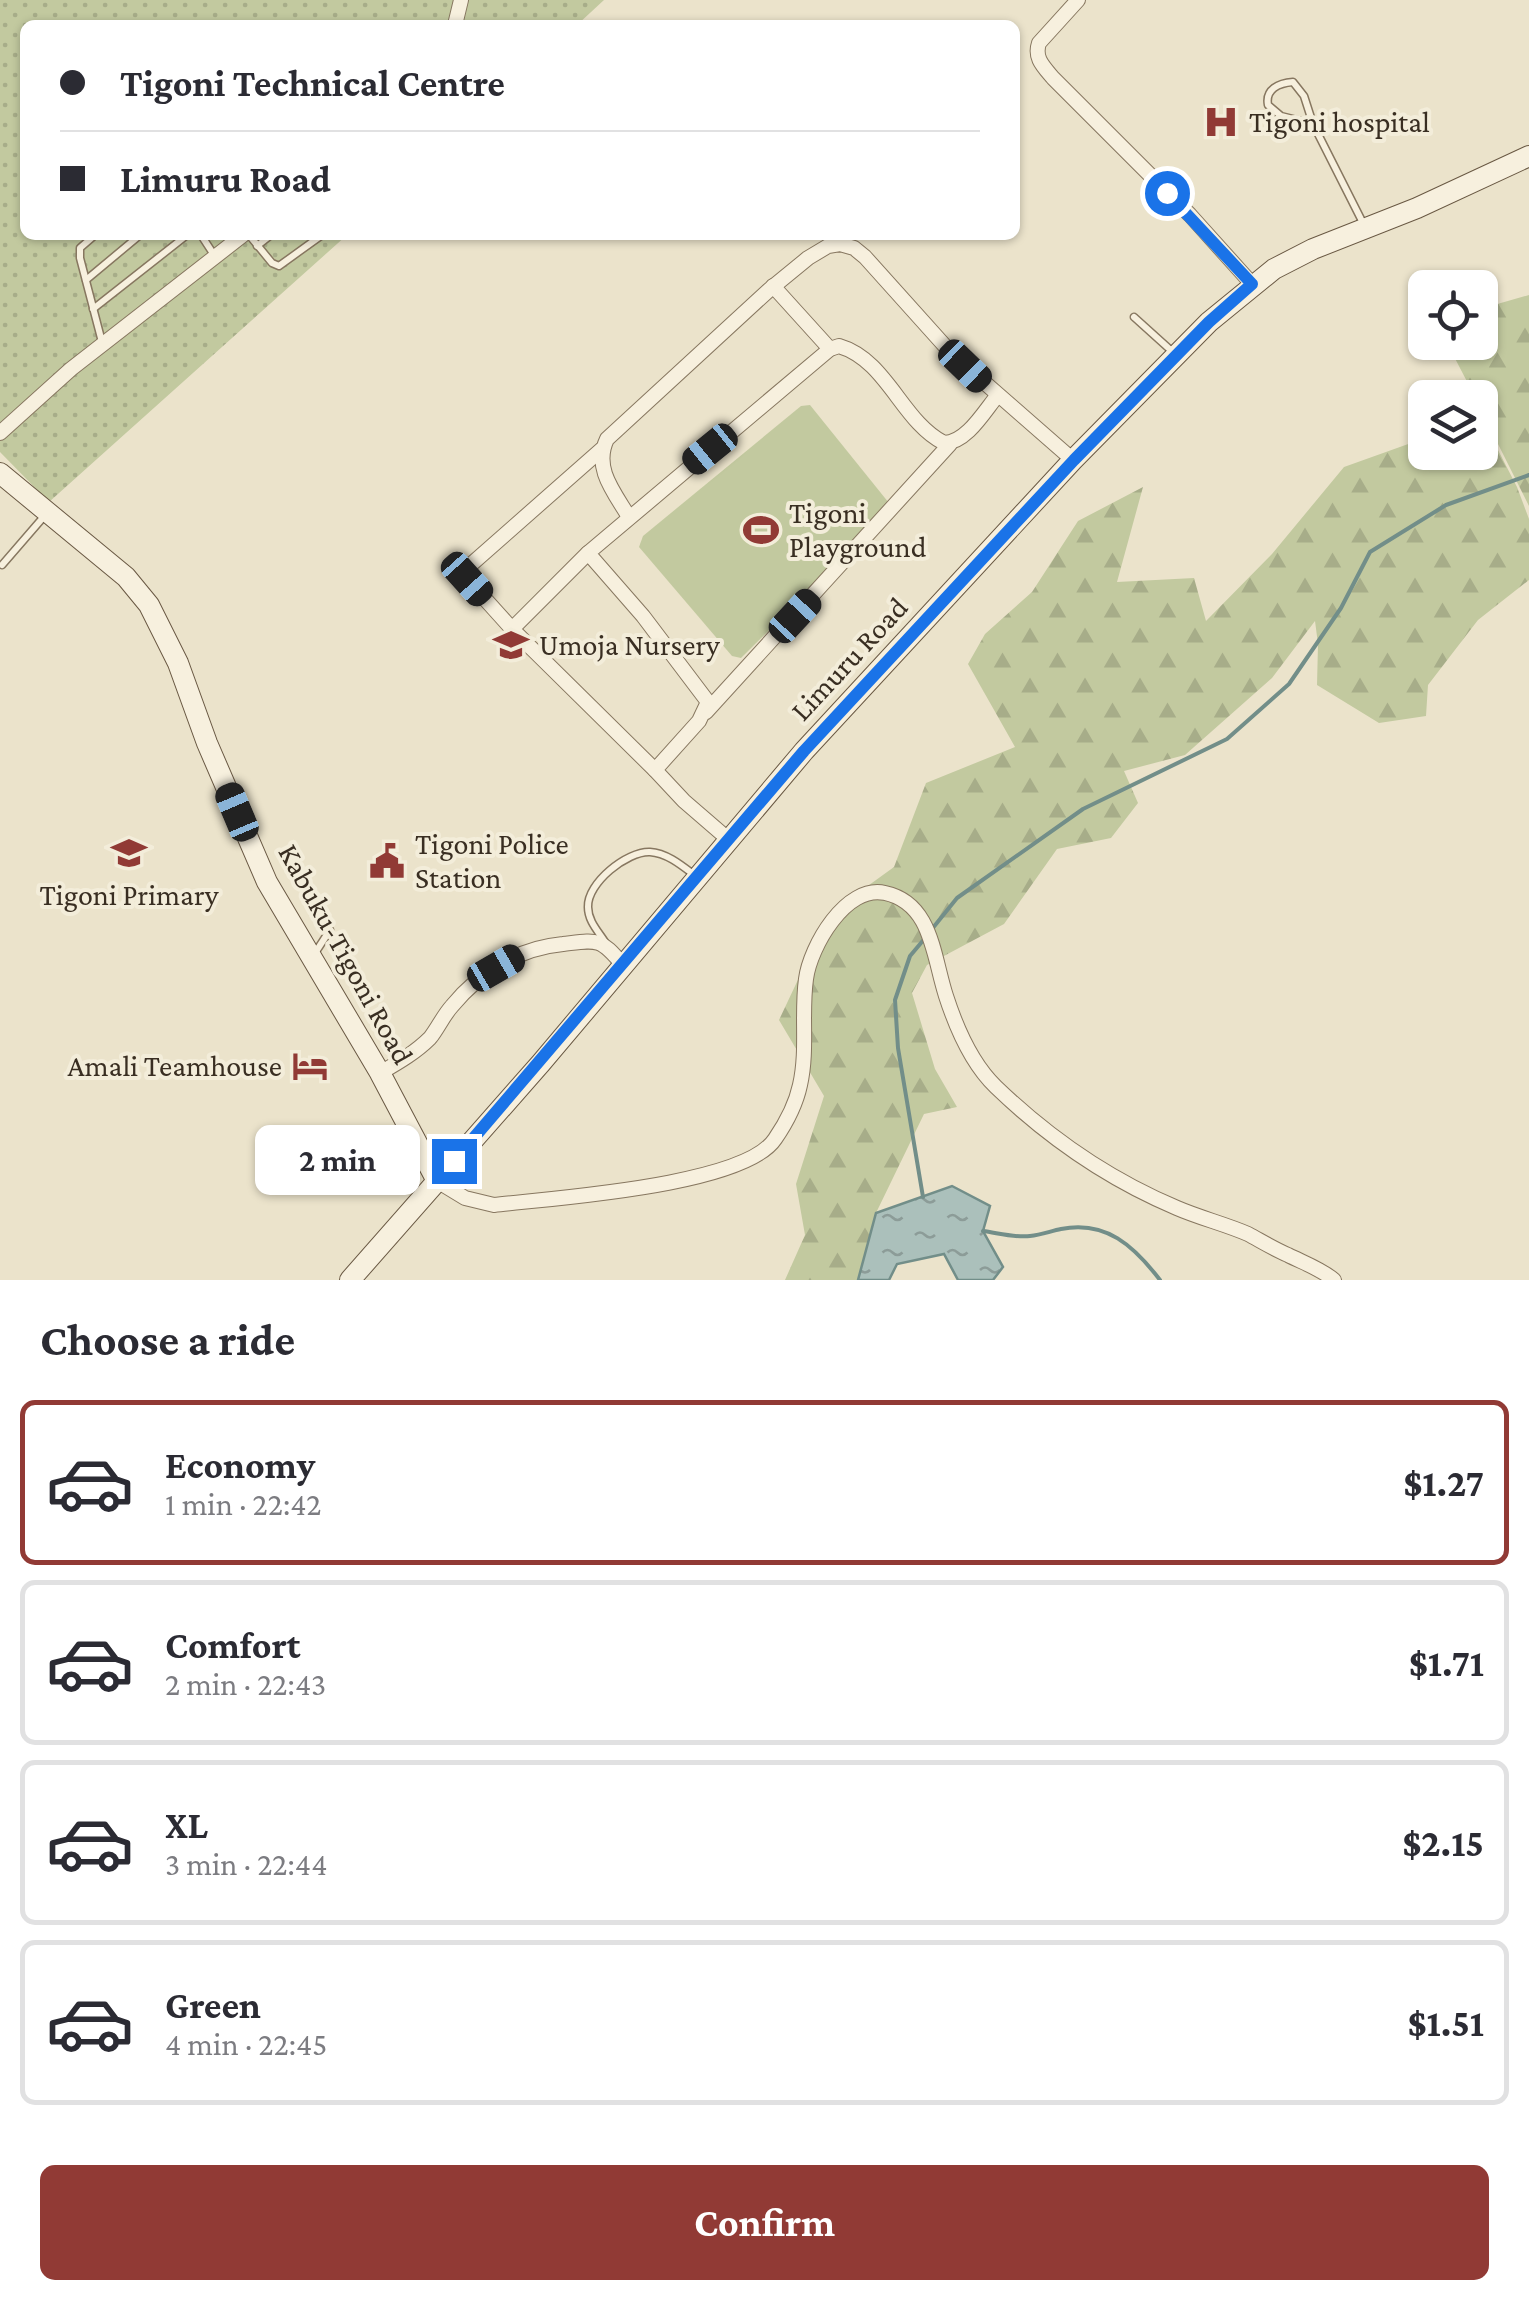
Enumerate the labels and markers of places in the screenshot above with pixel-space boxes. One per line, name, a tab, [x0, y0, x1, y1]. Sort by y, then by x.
hospital icon: Tigoni hospital	[1202, 103, 1240, 141]
place label: Tigoni hospital	[1249, 105, 1430, 139]
place label: Tigoni Playground	[789, 496, 927, 564]
sports icon: Tigoni Playground	[742, 511, 780, 549]
school or university icon: Umoja Nursery	[492, 626, 530, 664]
place label: Umoja Nursery	[539, 628, 720, 662]
place label: Tigoni Police Station	[415, 827, 569, 894]
school or university icon: Tigoni Primary	[110, 834, 148, 872]
public building icon: Tigoni Police Station	[368, 842, 406, 880]
place label: Tigoni Primary	[39, 878, 219, 912]
hotel icon: Amali Teamhouse	[291, 1047, 329, 1085]
place label: Amali Teamhouse	[67, 1049, 282, 1082]

